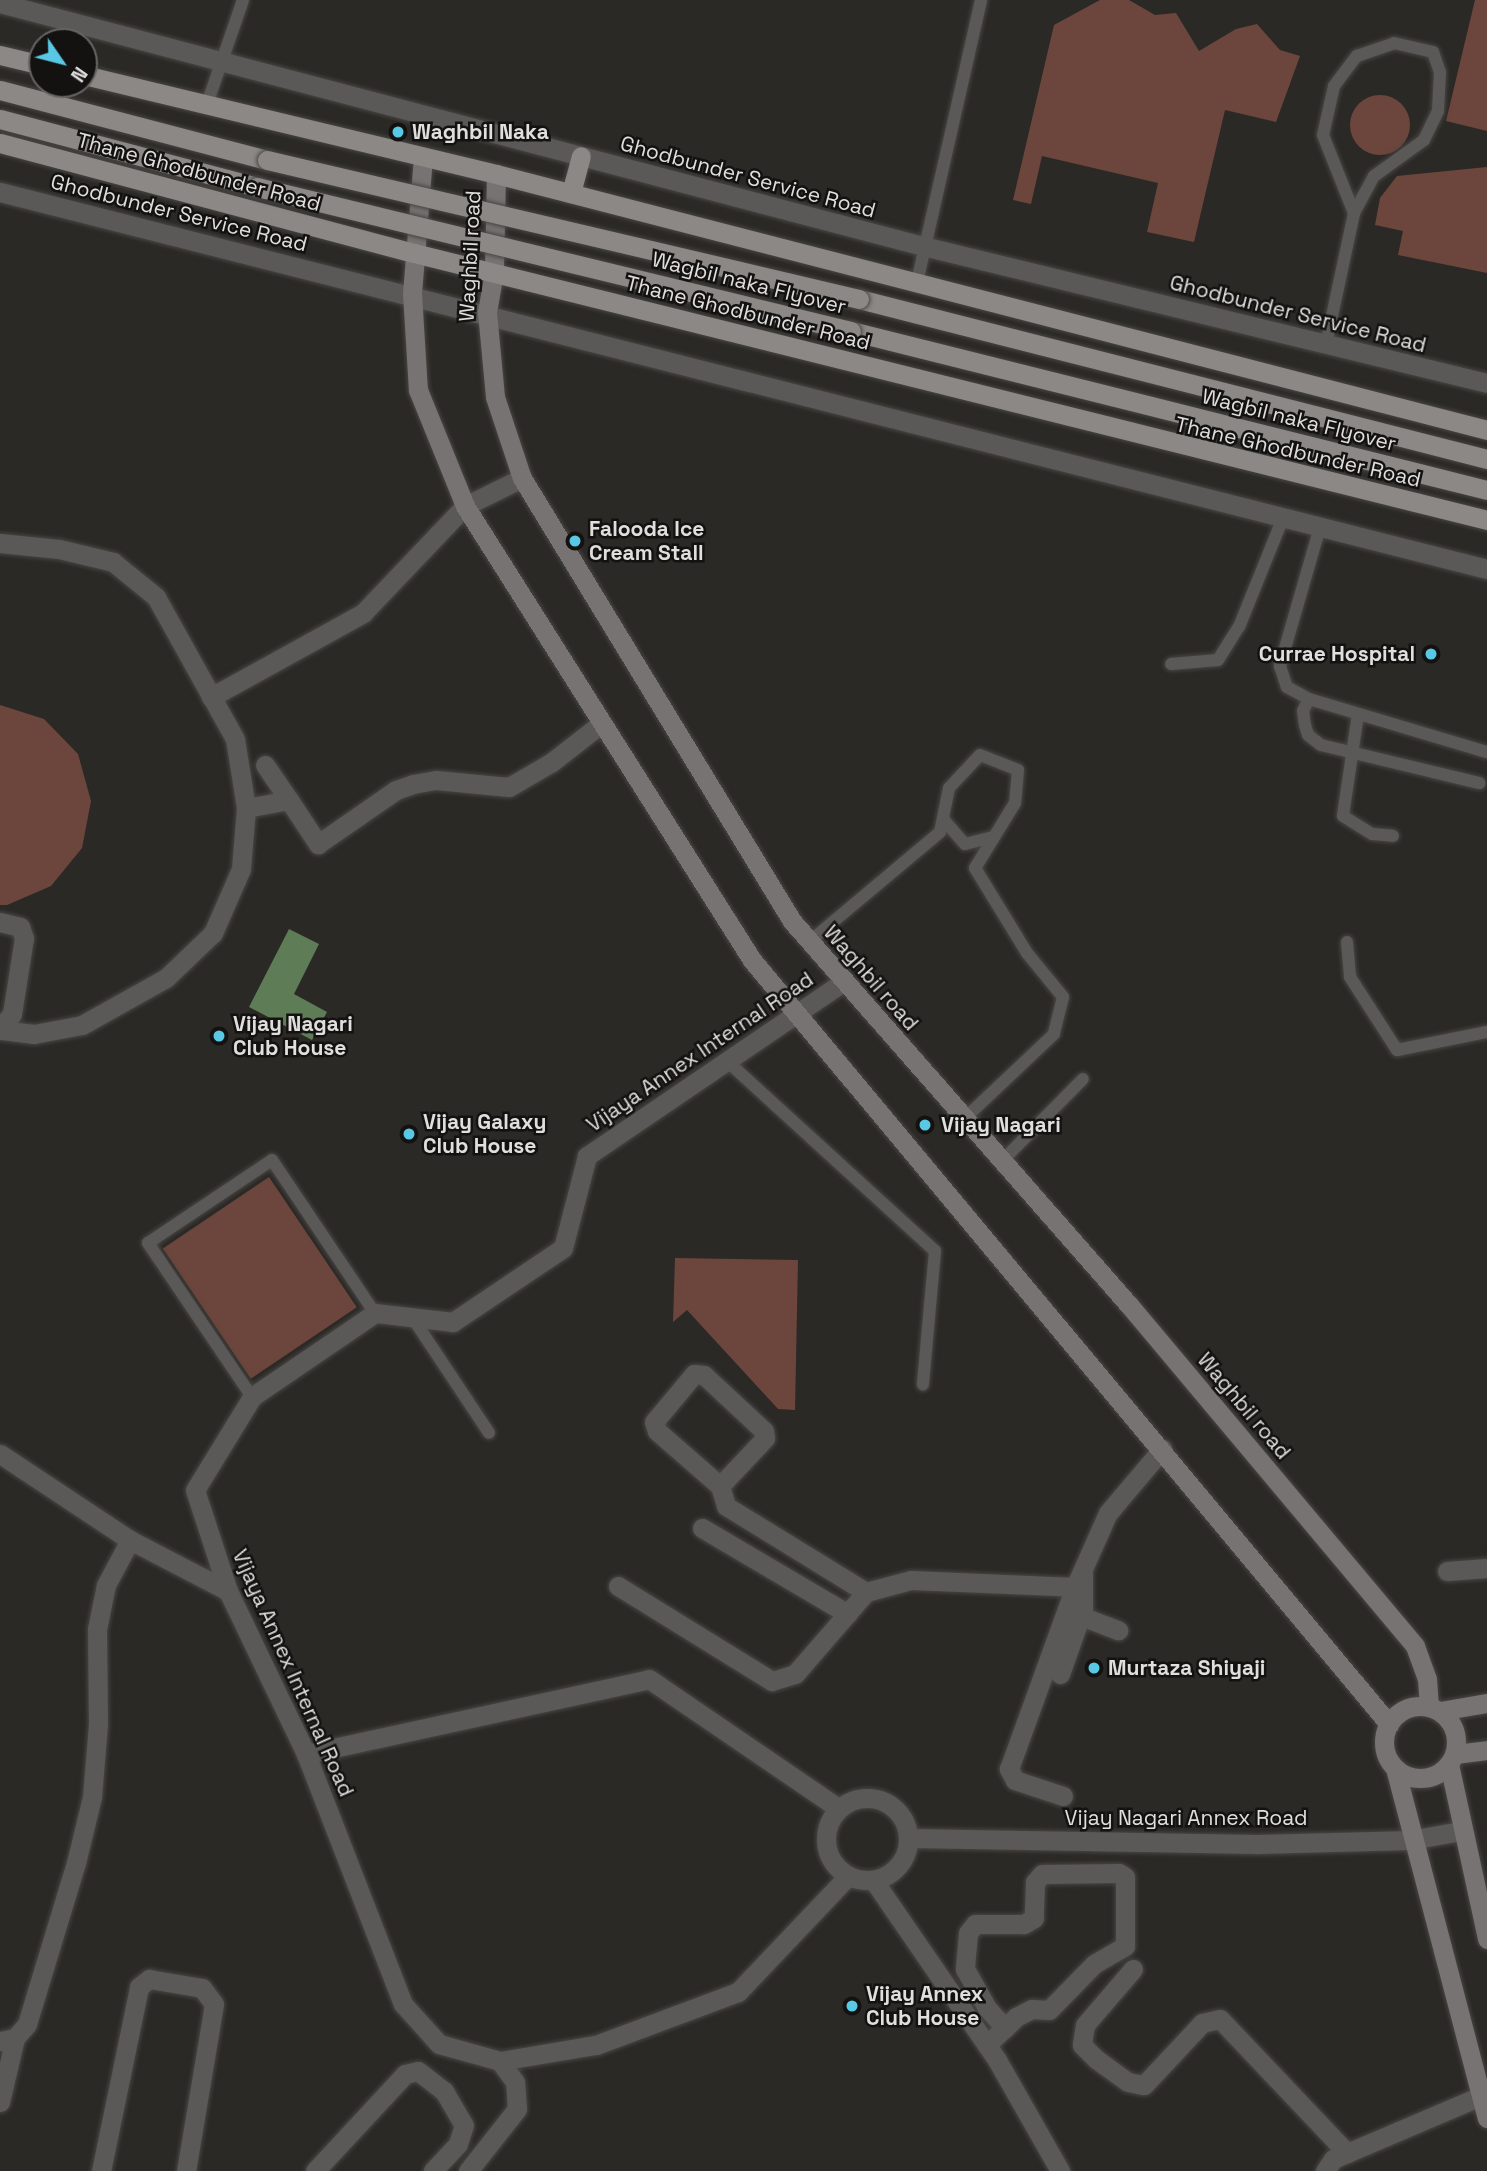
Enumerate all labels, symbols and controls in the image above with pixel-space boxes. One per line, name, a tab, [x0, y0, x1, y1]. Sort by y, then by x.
north arrow	[28, 28, 98, 98]
text: N	[65, 62, 93, 87]
place label: Waghbil Naka	[412, 119, 549, 145]
marker: Waghbil Naka	[390, 124, 406, 140]
street label: Thane Ghodbunder Road	[74, 127, 324, 217]
street label: Ghodbunder Service Road	[618, 131, 878, 223]
street label: Ghodbunder Service Road	[48, 169, 310, 257]
street label: Waghbil road	[454, 190, 486, 322]
street label: Wagbil naka Flyover	[649, 247, 849, 319]
street label: Thane Ghodbunder Road	[623, 270, 873, 356]
street label: Ghodbunder Service Road	[1167, 270, 1429, 358]
street label: Wagbil naka Flyover	[1199, 384, 1399, 456]
street label: Thane Ghodbunder Road	[1173, 411, 1423, 493]
place label: Falooda Ice Cream Stall	[589, 516, 704, 566]
marker: Falooda Ice Cream Stall	[567, 533, 583, 549]
place label: Currae Hospital	[1259, 641, 1415, 667]
marker: Currae Hospital	[1421, 644, 1441, 664]
street label: Waghbil road	[818, 920, 924, 1036]
street label: Vijaya Annex Internal Road	[582, 967, 818, 1137]
place label: Vijay Nagari Club House	[233, 1011, 353, 1061]
marker: Vijay Nagari Club House	[211, 1028, 227, 1044]
place label: Vijay Galaxy Club House	[423, 1109, 546, 1159]
place label: Vijay Nagari	[941, 1112, 1061, 1138]
marker: Vijay Nagari	[915, 1115, 935, 1135]
marker: Vijay Galaxy Club House	[401, 1126, 417, 1142]
street label: Waghbil road	[1192, 1348, 1296, 1464]
street label: Vijaya Annex Internal Road	[227, 1545, 359, 1801]
place label: Murtaza Shiyaji	[1108, 1655, 1265, 1681]
marker: Murtaza Shiyaji	[1086, 1660, 1102, 1676]
street label: Vijay Nagari Annex Road	[1064, 1805, 1308, 1831]
place label: Vijay Annex Club House	[866, 1981, 983, 2031]
marker: Vijay Annex Club House	[844, 1998, 860, 2014]

